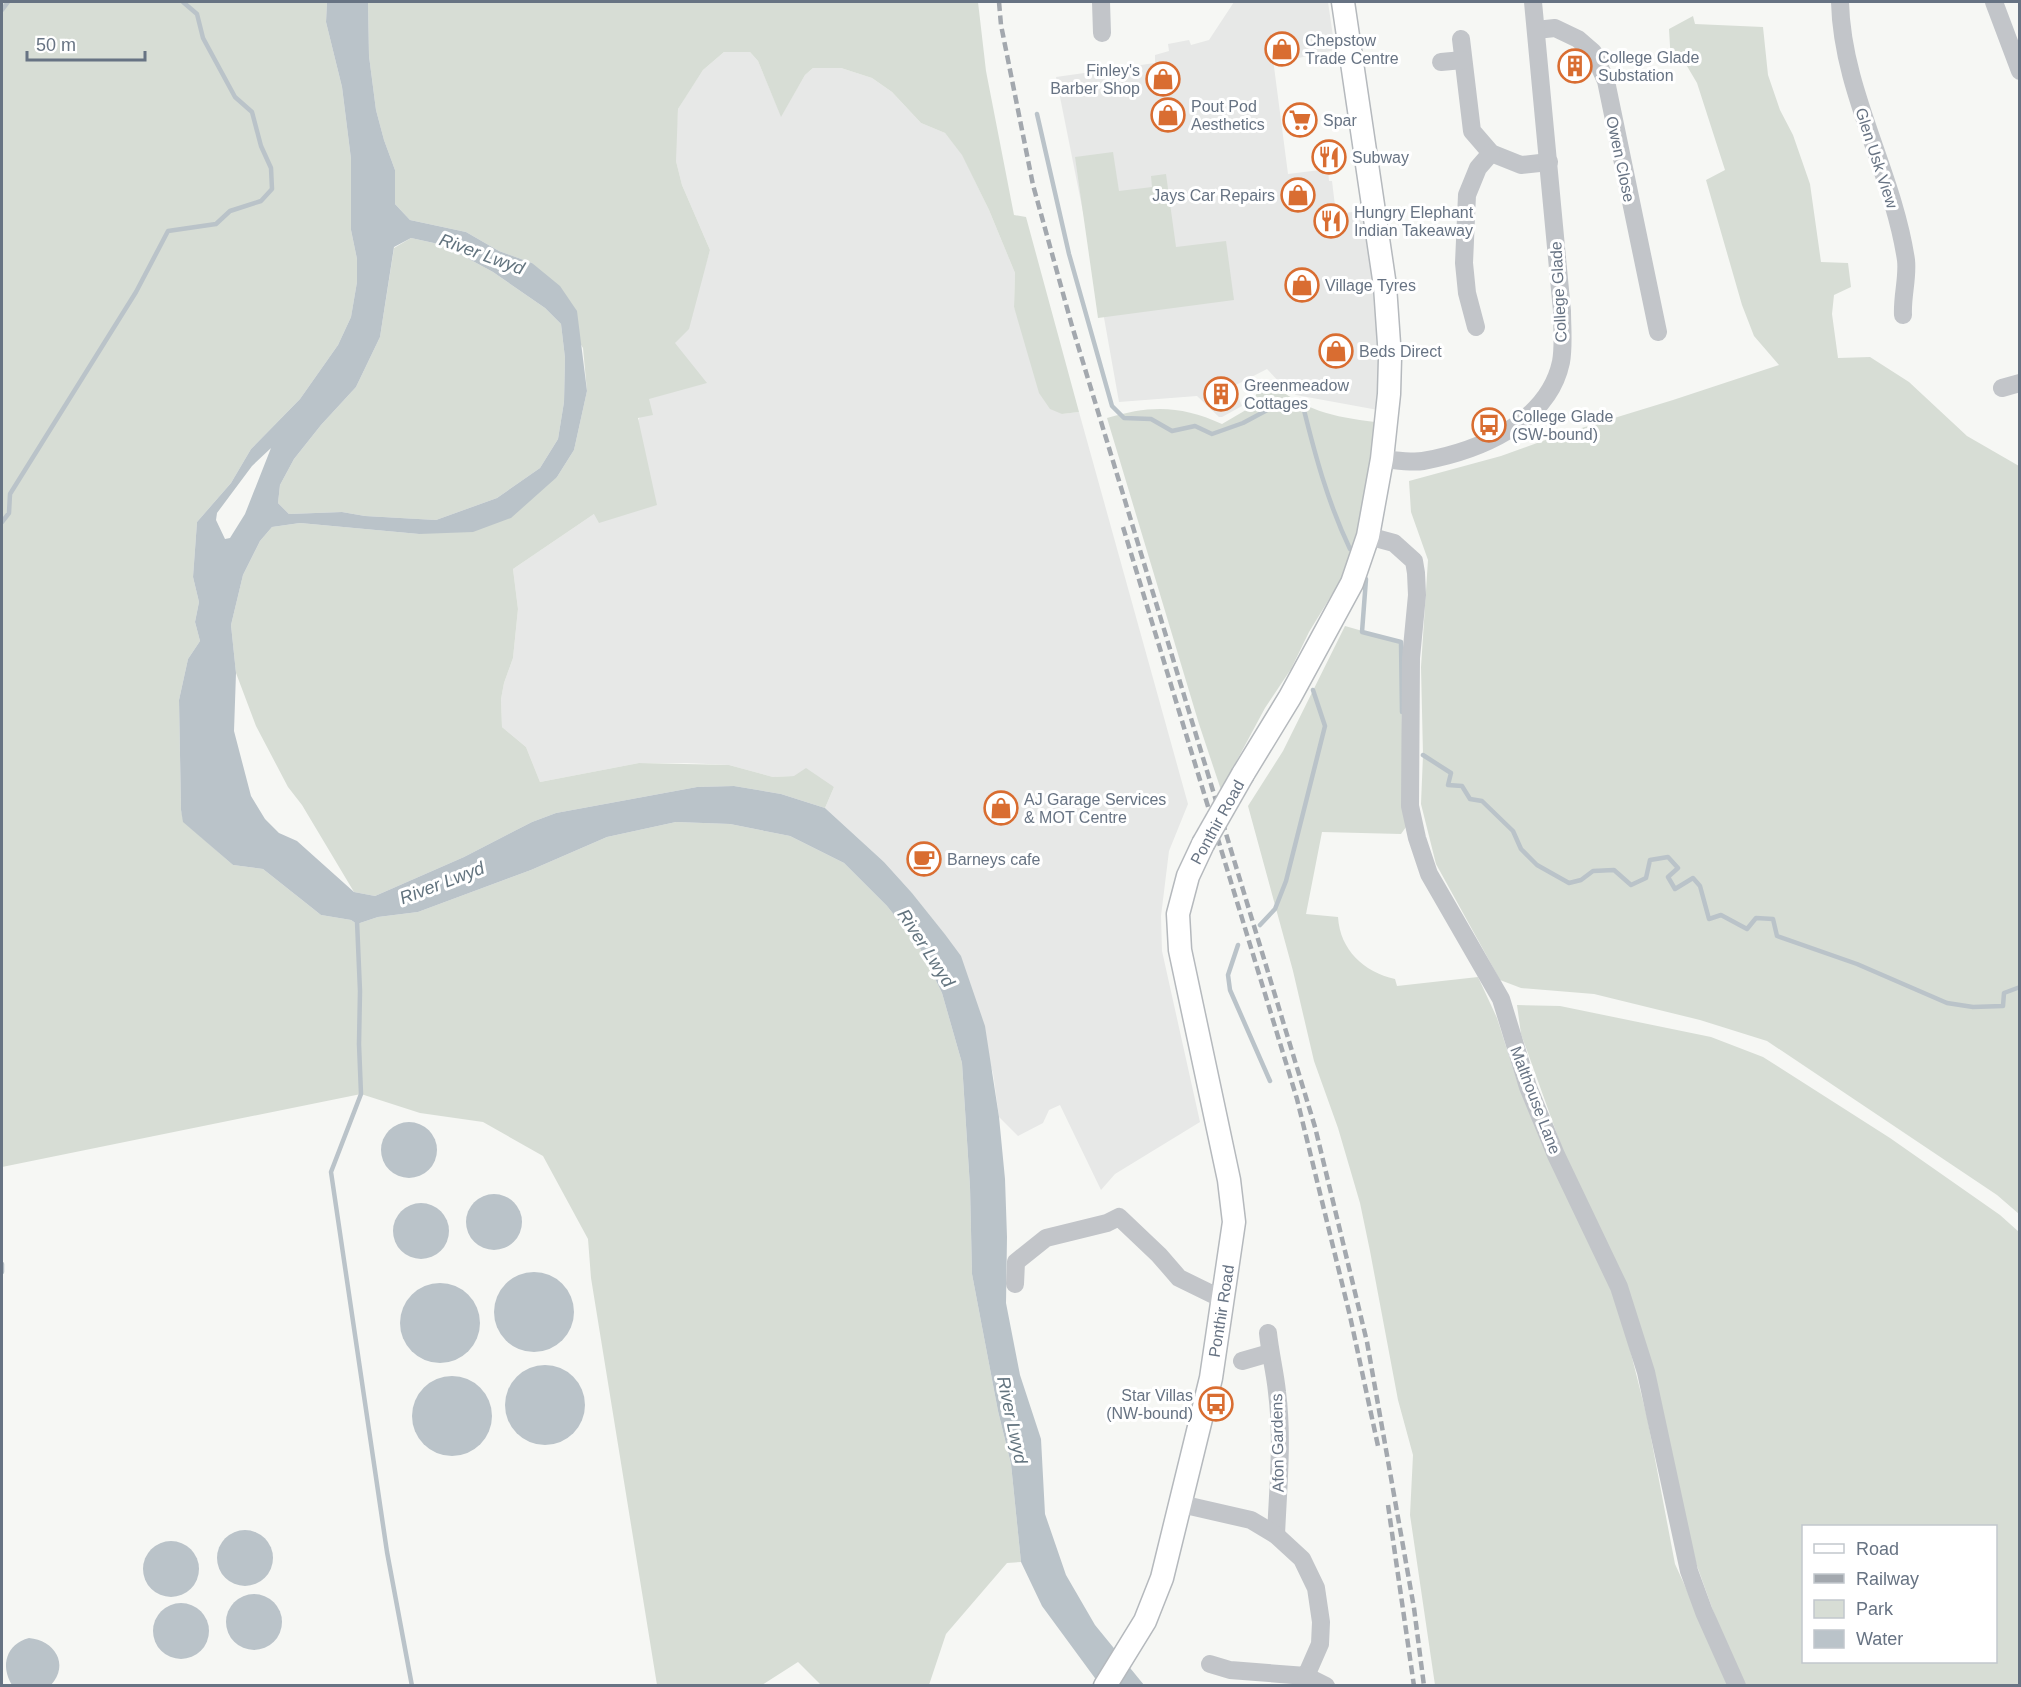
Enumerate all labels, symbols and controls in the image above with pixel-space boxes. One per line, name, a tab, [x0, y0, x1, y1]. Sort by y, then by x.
scale bar	[27, 24, 146, 62]
shop icon: Chepstow Trade Centre	[1264, 31, 1300, 67]
place label: Chepstow Trade Centre	[1305, 32, 1399, 67]
text: 50 m	[36, 35, 76, 55]
building icon: College Glade Substation	[1557, 48, 1593, 84]
place label: College Glade Substation	[1598, 49, 1700, 84]
shop icon: Finley's Barber Shop	[1145, 61, 1181, 97]
place label: Finley's Barber Shop	[1050, 62, 1140, 97]
shop icon: Pout Pod Aesthetics	[1150, 97, 1186, 133]
place label: Pout Pod Aesthetics	[1191, 98, 1265, 133]
supermarket icon: Spar	[1282, 102, 1318, 138]
street label: Glen Usk View	[1852, 106, 1901, 211]
place label: Spar	[1323, 112, 1357, 129]
street label: Owen Close	[1603, 115, 1638, 204]
restaurant icon: Subway	[1311, 139, 1347, 175]
place label: Subway	[1352, 149, 1409, 166]
shop icon: Jays Car Repairs	[1280, 177, 1316, 213]
place label: Jays Car Repairs	[1152, 187, 1275, 204]
restaurant icon: Hungry Elephant Indian Takeaway	[1313, 203, 1349, 239]
place label: Hungry Elephant Indian Takeaway	[1354, 204, 1474, 239]
water label: River Lwyd	[437, 229, 528, 279]
street label: College Glade	[1547, 241, 1570, 343]
shop icon: Village Tyres	[1284, 267, 1320, 303]
place label: Village Tyres	[1325, 277, 1416, 294]
shop icon: Beds Direct	[1318, 333, 1354, 369]
place label: Beds Direct	[1359, 343, 1442, 360]
building icon: Greenmeadow Cottages	[1203, 376, 1239, 412]
place label: Greenmeadow Cottages	[1244, 377, 1349, 412]
bus stop icon: College Glade (SW-bound)	[1471, 407, 1507, 443]
place label: College Glade (SW-bound)	[1512, 408, 1614, 443]
street label: Ponthir Road	[1187, 777, 1248, 867]
shop icon: AJ Garage Services & MOT Centre	[983, 790, 1019, 826]
place label: AJ Garage Services & MOT Centre	[1024, 791, 1166, 826]
cafe icon: Barneys cafe	[906, 841, 942, 877]
place label: Barneys cafe	[947, 851, 1040, 868]
water label: River Lwyd	[397, 857, 488, 908]
water label: River Lwyd	[893, 905, 959, 992]
street label: Malthouse Lane	[1507, 1044, 1564, 1156]
street label: Ponthir Road	[1206, 1264, 1237, 1359]
water label: River Lwyd	[993, 1374, 1031, 1467]
bus stop icon: Star Villas (NW-bound)	[1198, 1386, 1234, 1422]
place label: Star Villas (NW-bound)	[1106, 1387, 1193, 1422]
street label: Afon Gardens	[1268, 1393, 1287, 1492]
legend	[1802, 1525, 1997, 1663]
text: Road	[1856, 1539, 1899, 1559]
text: Railway	[1856, 1569, 1919, 1589]
text: Park	[1856, 1599, 1894, 1619]
text: Water	[1856, 1629, 1903, 1649]

